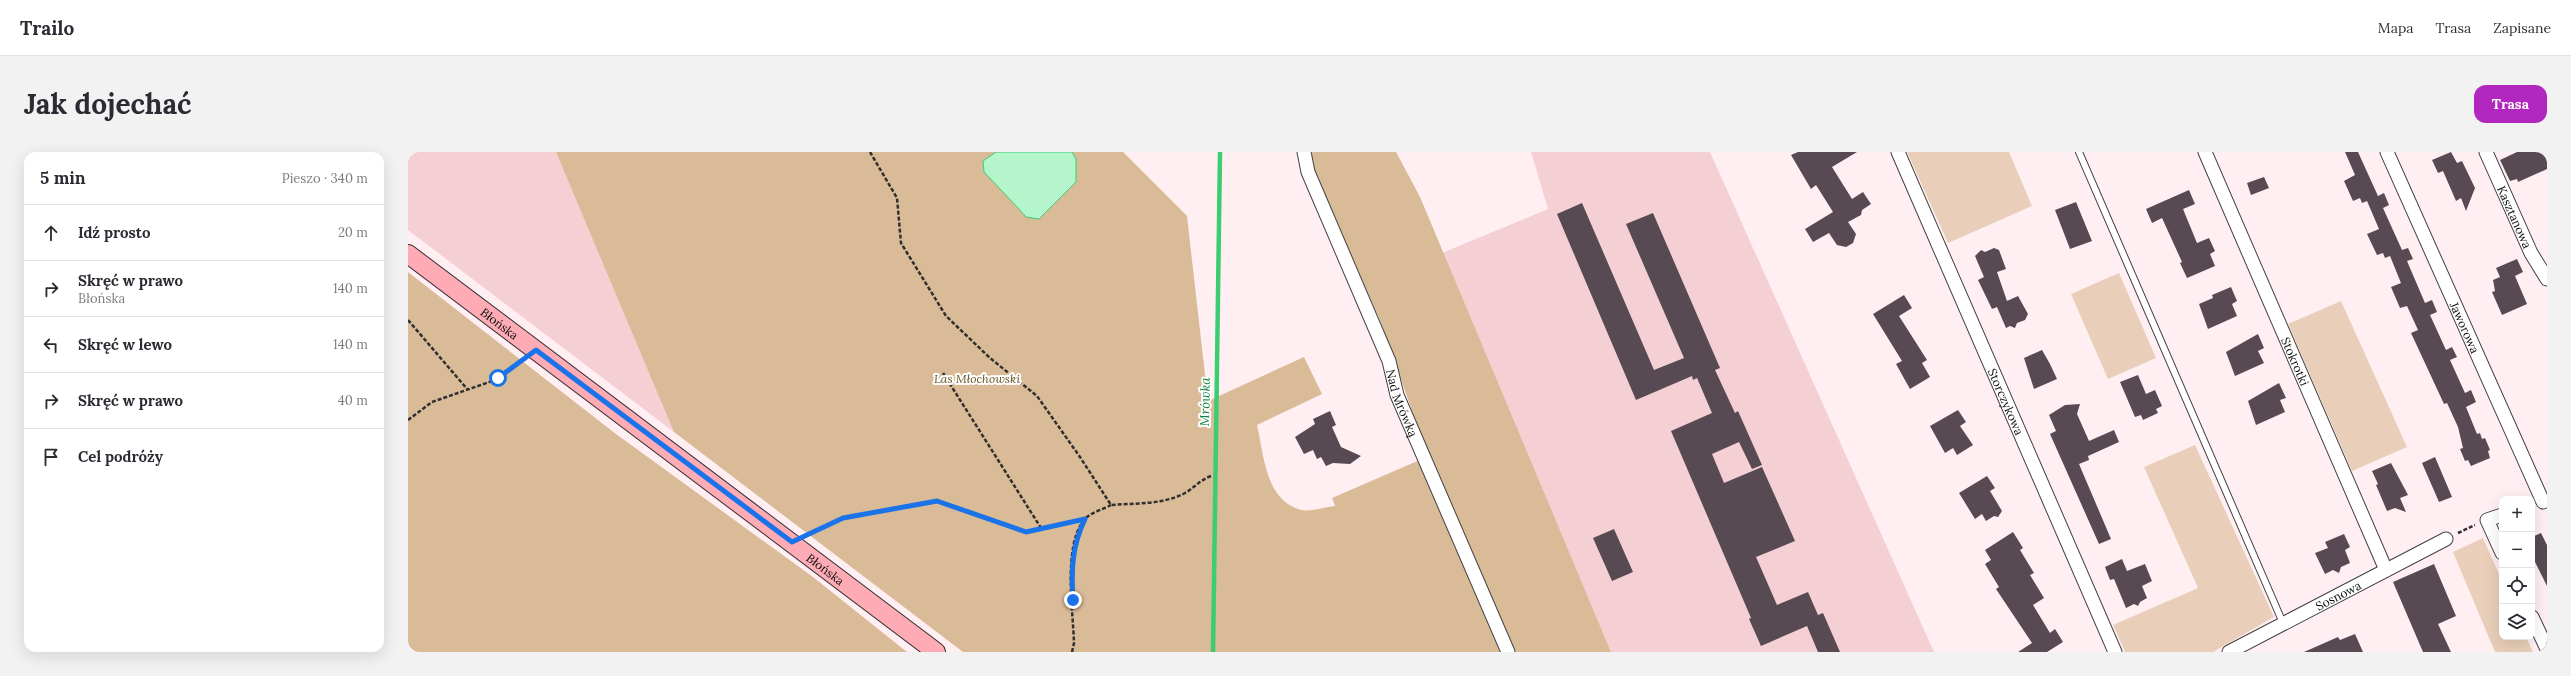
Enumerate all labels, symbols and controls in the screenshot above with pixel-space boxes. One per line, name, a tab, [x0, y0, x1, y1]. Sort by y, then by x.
text: Trailo	[20, 16, 74, 40]
text: Mapa	[2378, 19, 2413, 37]
text: Trasa	[2435, 19, 2471, 37]
text: Zapisane	[2493, 19, 2551, 37]
button: Trasa	[2474, 85, 2547, 123]
text: Jak dojechać	[24, 86, 192, 122]
text: 5 min	[40, 167, 86, 189]
text: Pieszo · 340 m	[282, 170, 368, 187]
street label: Kasztanowa	[2494, 183, 2535, 250]
icon: ahead	[40, 222, 62, 244]
text: Idź prosto	[78, 223, 151, 242]
text: 20 m	[338, 224, 368, 241]
text: Skręć w prawo	[78, 271, 183, 290]
icon: right	[40, 278, 62, 300]
text: 140 m	[333, 280, 368, 297]
text: Błońska	[78, 290, 125, 307]
street label: Jaworowa	[2447, 298, 2483, 355]
street label: Błońska	[478, 304, 522, 342]
icon: left	[40, 334, 62, 356]
text: Skręć w lewo	[78, 335, 172, 354]
street label: Stokrotki	[2278, 335, 2313, 388]
text: 140 m	[333, 336, 368, 353]
street label: Storczykowa	[1985, 366, 2027, 437]
street label: Nad Mrówką	[1384, 368, 1422, 439]
route start	[489, 369, 507, 387]
park label: Las Młochowski	[934, 371, 1020, 386]
water label: Mrówka	[1196, 377, 1214, 427]
icon: right	[40, 390, 62, 412]
text: Skręć w prawo	[78, 391, 183, 410]
text: 40 m	[338, 392, 368, 409]
icon: arrive	[40, 446, 62, 468]
text: Cel podróży	[78, 447, 163, 466]
map controls	[2499, 496, 2535, 640]
button: +	[2499, 496, 2535, 532]
button: −	[2499, 532, 2535, 568]
street label: Błońska	[804, 550, 848, 588]
button: locate	[2499, 568, 2535, 604]
street label: Sosnowa	[2313, 577, 2363, 613]
route end	[1064, 591, 1082, 609]
button: layers	[2499, 604, 2535, 640]

